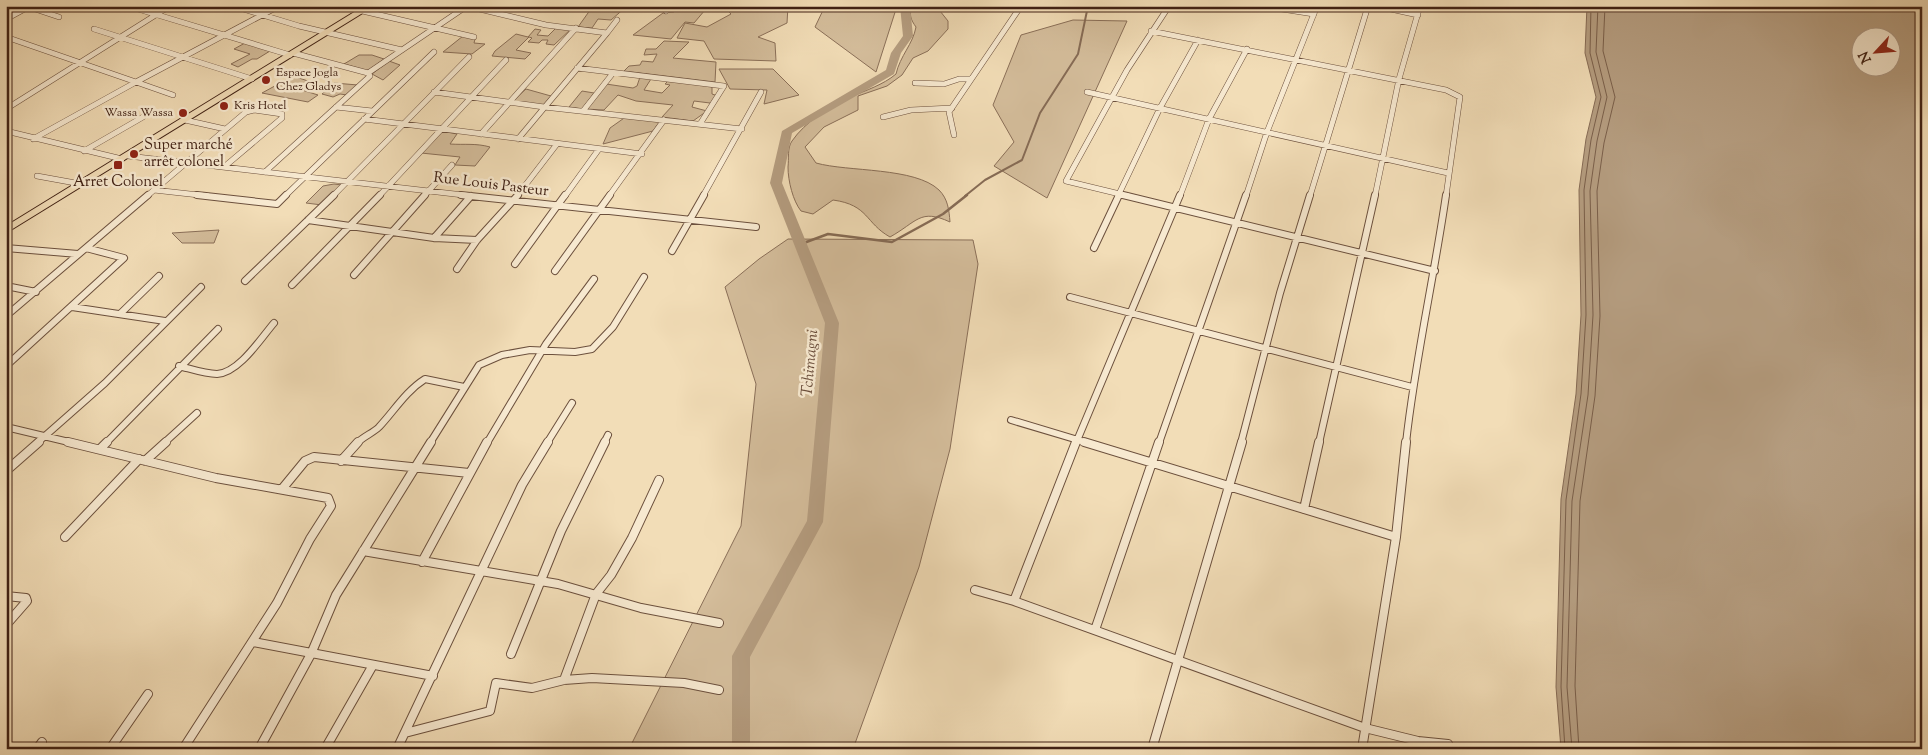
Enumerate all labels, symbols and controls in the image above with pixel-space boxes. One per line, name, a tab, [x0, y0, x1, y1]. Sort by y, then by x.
north arrow	[1850, 28, 1900, 78]
text: N	[1855, 47, 1878, 66]
place label: Espace Jogla Chez Gladys	[276, 64, 341, 96]
marker: Espace Jogla Chez Gladys	[260, 74, 272, 86]
place label: Kris Hotel	[234, 97, 287, 115]
marker: Kris Hotel	[218, 100, 230, 112]
place label: Wassa Wassa	[104, 104, 173, 122]
marker: Wassa Wassa	[177, 107, 189, 119]
place label: Super marché arrêt colonel	[144, 135, 233, 173]
marker: Super marché arrêt colonel	[128, 148, 140, 160]
marker: Arret Colonel	[112, 159, 124, 171]
street label: Rue Louis Pasteur	[432, 168, 550, 203]
place label: Arret Colonel	[73, 172, 163, 193]
water label: Tchimagni	[797, 329, 825, 397]

